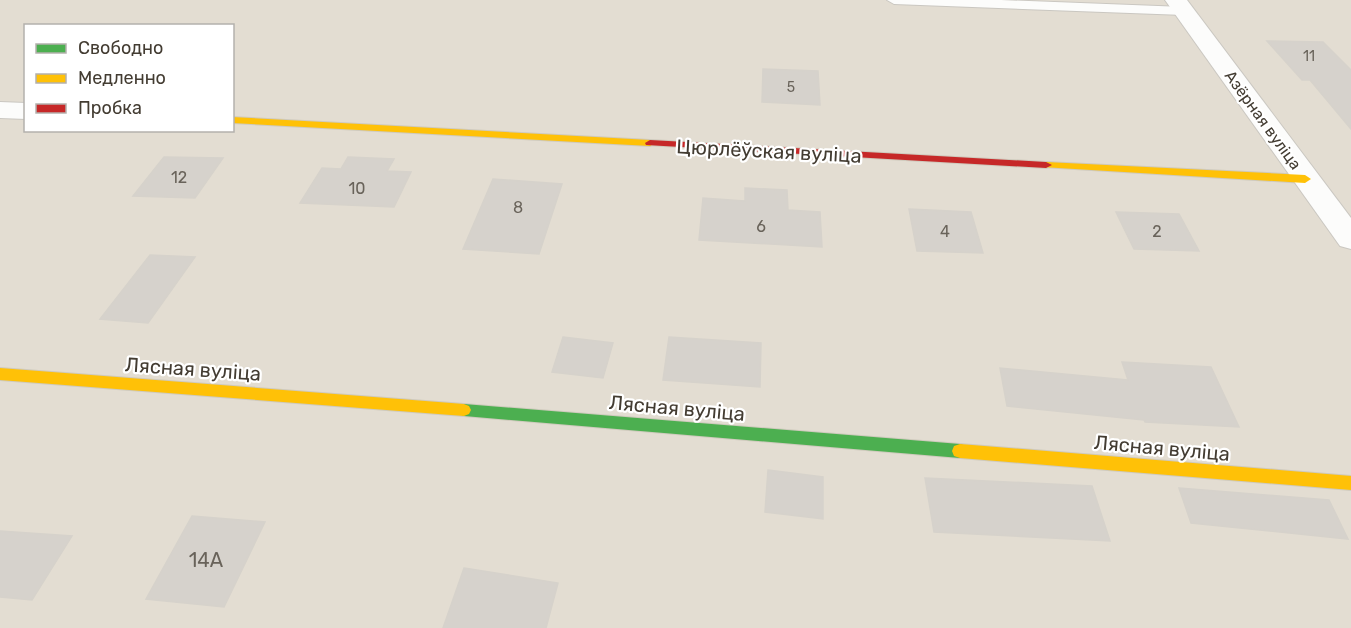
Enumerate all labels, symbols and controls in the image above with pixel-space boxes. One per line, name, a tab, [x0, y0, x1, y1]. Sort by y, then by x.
legend	[24, 24, 234, 132]
text: Свободно	[78, 37, 163, 59]
house number: 11	[1303, 48, 1315, 65]
text: Медленно	[78, 67, 166, 89]
street label: Азёрная вуліца	[1221, 67, 1305, 173]
house number: 5	[787, 79, 795, 96]
text: Пробка	[78, 97, 142, 119]
street label: Цюрлёўская вуліца	[676, 134, 862, 168]
house number: 12	[171, 168, 187, 187]
house number: 10	[348, 179, 366, 198]
house number: 8	[513, 198, 523, 217]
house number: 6	[756, 217, 766, 236]
house number: 4	[940, 222, 950, 241]
house number: 2	[1152, 222, 1162, 241]
street label: Лясная вуліца	[124, 352, 262, 386]
street label: Лясная вуліца	[608, 390, 746, 426]
street label: Лясная вуліца	[1093, 430, 1231, 466]
house number: 14А	[189, 548, 223, 572]

